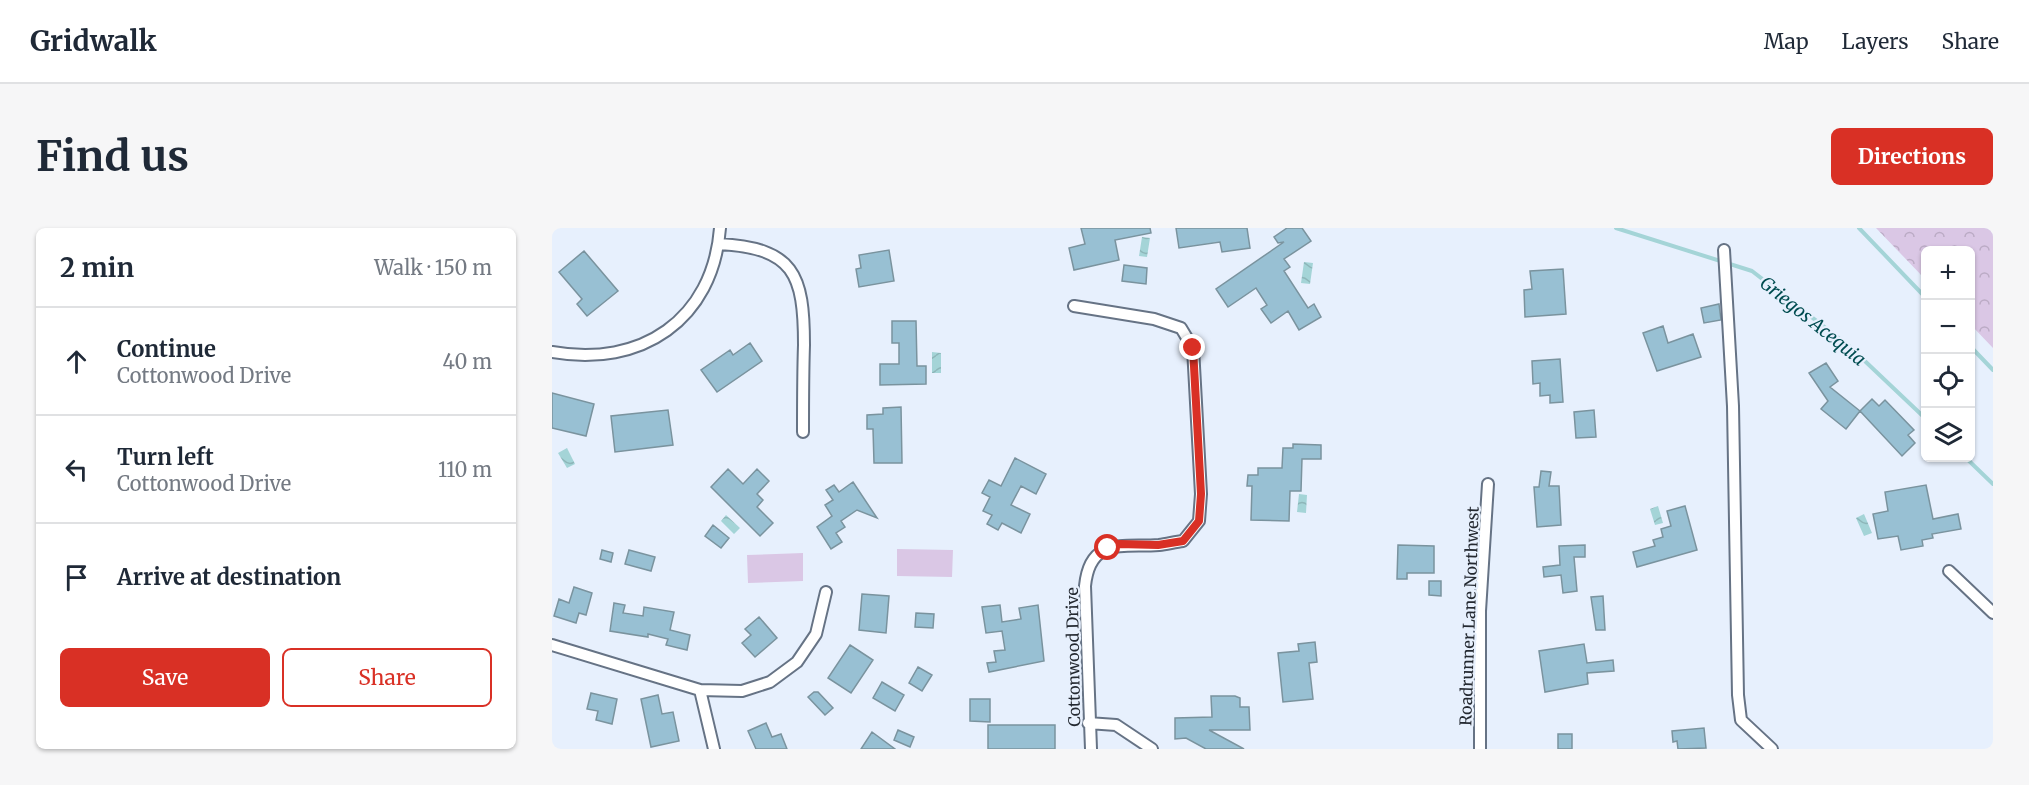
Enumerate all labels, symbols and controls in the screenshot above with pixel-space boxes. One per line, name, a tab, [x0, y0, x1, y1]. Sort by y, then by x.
text: Gridwalk	[30, 23, 157, 59]
text: Map	[1764, 28, 1809, 55]
text: Layers	[1842, 28, 1909, 55]
text: Share	[1942, 28, 1999, 55]
button: Directions	[1831, 128, 1993, 185]
text: Find us	[36, 130, 189, 182]
map controls	[1921, 246, 1975, 462]
button: +	[1921, 246, 1975, 300]
text: 2 min	[60, 251, 134, 284]
text: Walk · 150 m	[374, 255, 492, 280]
water label: Griegos Acequia	[1755, 271, 1871, 371]
button: −	[1921, 300, 1975, 354]
route end	[1179, 334, 1205, 360]
text: Continue	[117, 335, 216, 363]
icon: ahead	[60, 345, 93, 378]
text: 40 m	[442, 349, 492, 374]
button: locate	[1921, 354, 1975, 408]
text: Cottonwood Drive	[117, 363, 291, 388]
button: layers	[1921, 408, 1975, 462]
text: Turn left	[117, 443, 214, 471]
icon: left	[60, 453, 93, 486]
text: 110 m	[438, 457, 492, 482]
text: Cottonwood Drive	[117, 471, 291, 496]
street label: Roadrunner Lane Northwest	[1455, 505, 1483, 726]
route start	[1094, 534, 1120, 560]
icon: arrive	[60, 561, 93, 594]
text: Arrive at destination	[117, 563, 341, 591]
street label: Cottonwood Drive	[1062, 587, 1084, 727]
button: Save	[60, 648, 270, 707]
button: Share	[282, 648, 492, 707]

